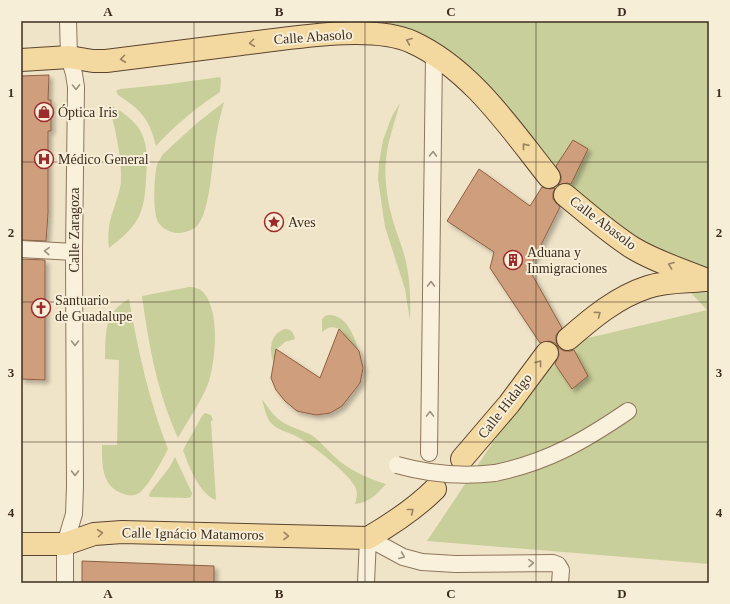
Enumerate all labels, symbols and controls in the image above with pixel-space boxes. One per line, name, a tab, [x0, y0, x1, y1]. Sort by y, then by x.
text: A	[103, 4, 113, 19]
text: B	[275, 4, 284, 19]
text: C	[446, 4, 456, 19]
text: D	[617, 4, 627, 19]
street label: Calle Abasolo	[273, 27, 353, 47]
one-way arrow	[249, 38, 255, 47]
one-way arrow	[405, 38, 412, 46]
one-way arrow	[120, 54, 126, 63]
one-way arrow	[71, 84, 80, 90]
text: 1	[8, 85, 14, 100]
text: 1	[716, 85, 722, 100]
shop icon: Óptica Iris	[33, 101, 55, 123]
place label: Óptica Iris	[58, 104, 117, 120]
one-way arrow	[522, 144, 529, 151]
hospital icon: Médico General	[33, 148, 55, 170]
one-way arrow	[429, 151, 437, 157]
place label: Médico General	[58, 152, 149, 167]
street label: Calle Zaragoza	[67, 187, 82, 273]
street label: Calle Abasolo	[567, 193, 639, 253]
place icon: Aves	[263, 211, 285, 233]
place label: Aves	[288, 215, 316, 230]
text: 2	[8, 225, 14, 240]
text: 2	[716, 225, 722, 240]
place label: Aduana y Inmigraciones	[527, 245, 607, 276]
one-way arrow	[44, 246, 50, 255]
building icon: Aduana y Inmigraciones	[502, 249, 524, 271]
one-way arrow	[667, 261, 674, 269]
one-way arrow	[427, 281, 435, 287]
place label: Santuario de Guadalupe	[55, 293, 132, 324]
church icon: Santuario de Guadalupe	[30, 297, 52, 319]
one-way arrow	[594, 312, 601, 319]
one-way arrow	[70, 340, 79, 346]
one-way arrow	[534, 361, 541, 368]
text: 3	[8, 365, 15, 380]
text: 3	[716, 365, 723, 380]
street label: Calle Hidalgo	[475, 371, 535, 441]
one-way arrow	[425, 411, 434, 417]
one-way arrow	[71, 470, 79, 476]
text: 4	[8, 505, 15, 520]
text: 4	[716, 505, 723, 520]
one-way arrow	[406, 508, 413, 515]
street label: Calle Ignácio Matamoros	[122, 525, 264, 543]
one-way arrow	[97, 529, 103, 538]
one-way arrow	[283, 532, 289, 540]
one-way arrow	[398, 551, 406, 559]
one-way arrow	[528, 559, 534, 567]
text: A	[103, 586, 113, 601]
text: B	[275, 586, 284, 601]
text: C	[446, 586, 456, 601]
text: D	[617, 586, 627, 601]

